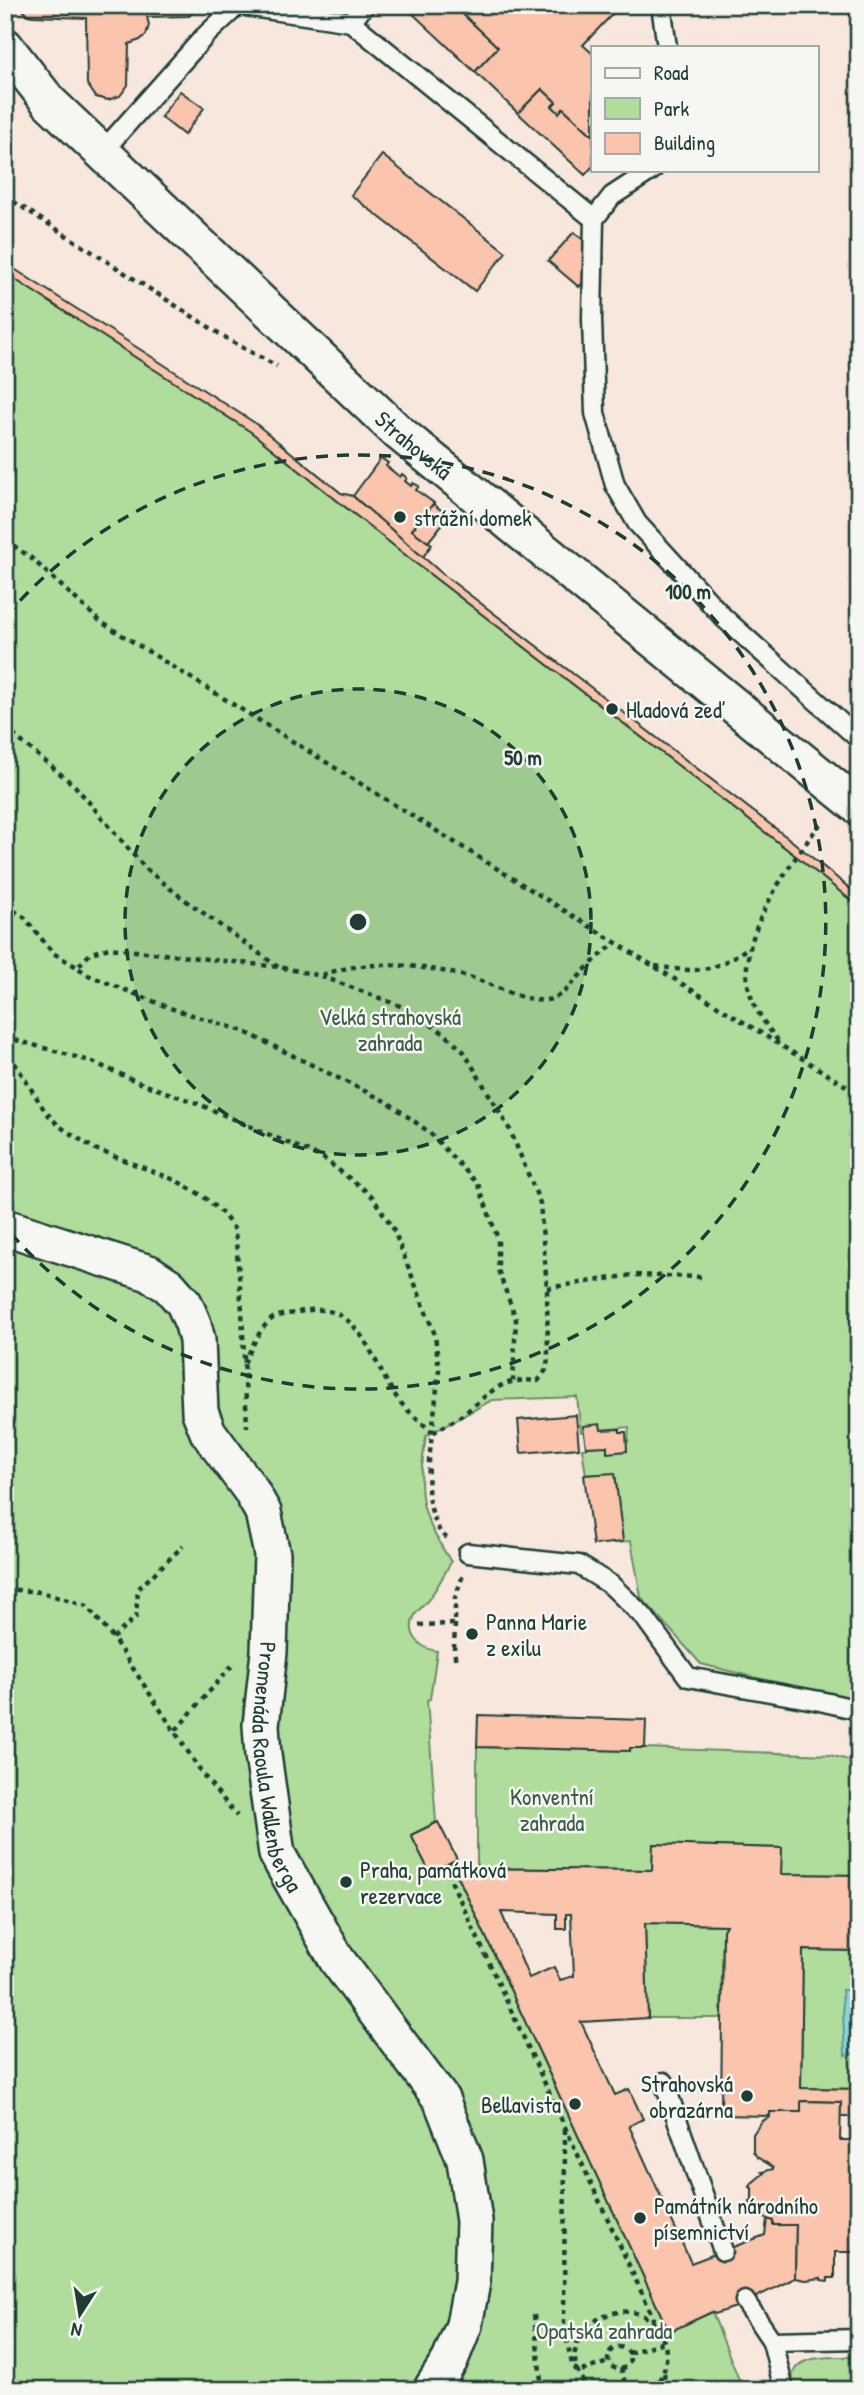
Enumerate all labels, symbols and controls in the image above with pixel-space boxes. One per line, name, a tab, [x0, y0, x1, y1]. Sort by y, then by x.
legend	[591, 46, 818, 172]
text: Road	[654, 58, 688, 87]
text: Park	[654, 94, 689, 123]
text: Building	[654, 128, 715, 157]
street label: Strahovská	[369, 403, 459, 486]
place label: strážní domek	[414, 502, 532, 533]
marker: strážní domek	[392, 509, 408, 525]
text: 100 m	[665, 577, 711, 606]
place label: Hladová zeď	[626, 694, 725, 725]
marker: Hladová zeď	[604, 701, 620, 717]
text: 50 m	[504, 743, 542, 772]
centre of rings	[346, 910, 370, 934]
park label: Velká strahovská zahrada	[319, 1001, 461, 1058]
place label: Panna Marie z exilu	[486, 1606, 587, 1663]
marker: Panna Marie z exilu	[464, 1626, 480, 1642]
street label: Promenáda Raoula Wallenberga	[245, 1641, 311, 1897]
park label: Konventní zahrada	[510, 1781, 594, 1838]
place label: Praha, památková rezervace	[360, 1854, 506, 1911]
marker: Praha, památková rezervace	[338, 1874, 354, 1890]
place label: Strahovská obrazárna	[641, 2068, 733, 2125]
marker: Strahovská obrazárna	[739, 2088, 755, 2104]
place label: Bellavista	[481, 2089, 561, 2120]
marker: Bellavista	[567, 2096, 583, 2112]
place label: Památník národního písemnictví	[654, 2190, 818, 2247]
marker: Památník národního písemnictví	[632, 2210, 648, 2226]
north arrow	[46, 2280, 116, 2350]
park label: Opatská zahrada	[536, 2315, 672, 2346]
text: N	[69, 2317, 84, 2344]

